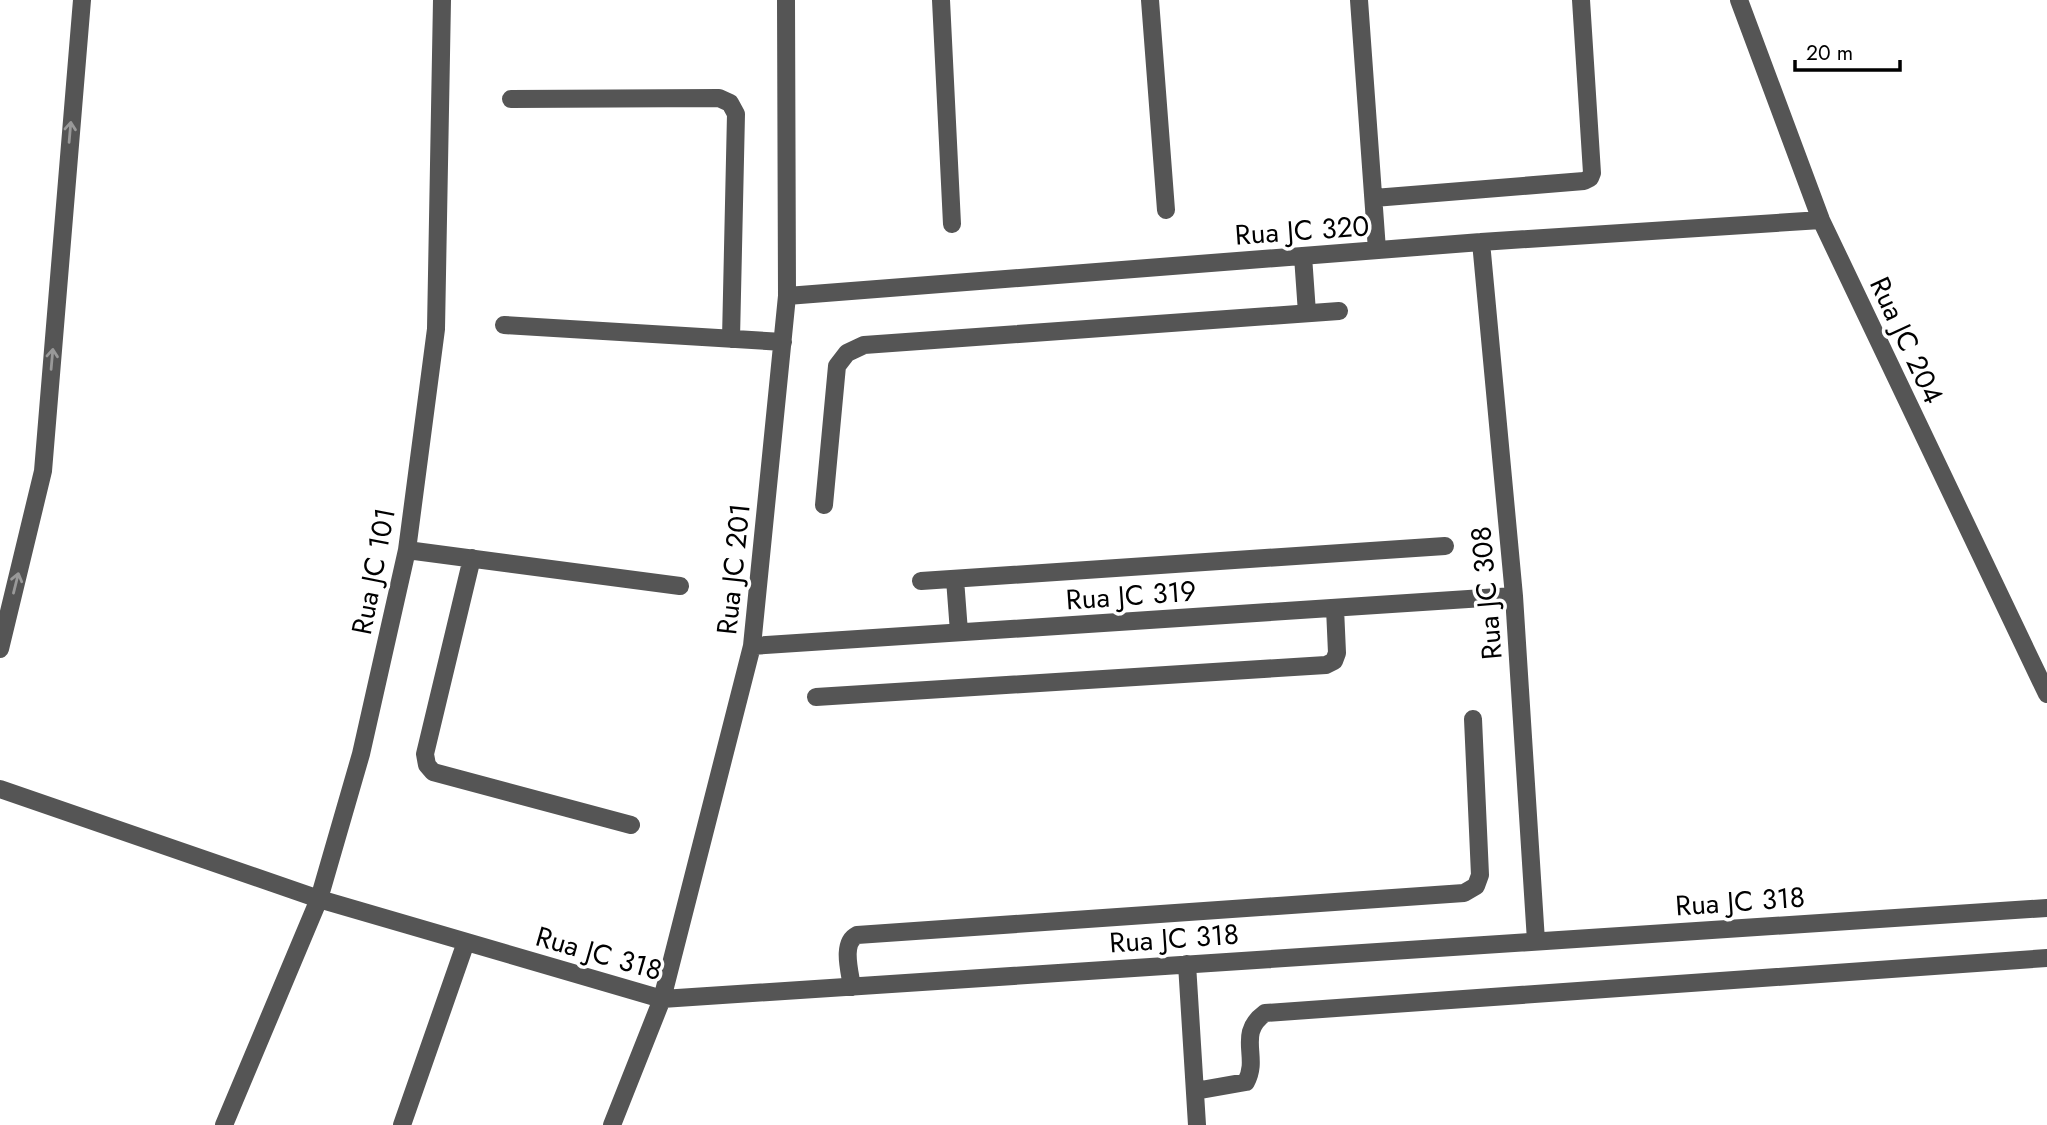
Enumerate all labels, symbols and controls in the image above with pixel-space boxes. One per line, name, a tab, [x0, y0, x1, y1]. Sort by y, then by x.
scale bar	[1795, 28, 1900, 72]
text: 20 m	[1806, 38, 1853, 68]
one-way arrow	[64, 121, 77, 144]
street label: Rua JC 320	[1233, 205, 1371, 256]
street label: Rua JC 204	[1859, 270, 1954, 410]
one-way arrow	[46, 348, 59, 371]
street label: Rua JC 201	[706, 501, 761, 637]
street label: Rua JC 101	[341, 504, 406, 638]
street label: Rua JC 308	[1460, 524, 1513, 661]
street label: Rua JC 319	[1064, 570, 1198, 621]
one-way arrow	[10, 572, 23, 595]
street label: Rua JC 318	[1674, 877, 1806, 926]
street label: Rua JC 318	[1108, 914, 1240, 963]
street label: Rua JC 318	[531, 916, 667, 991]

